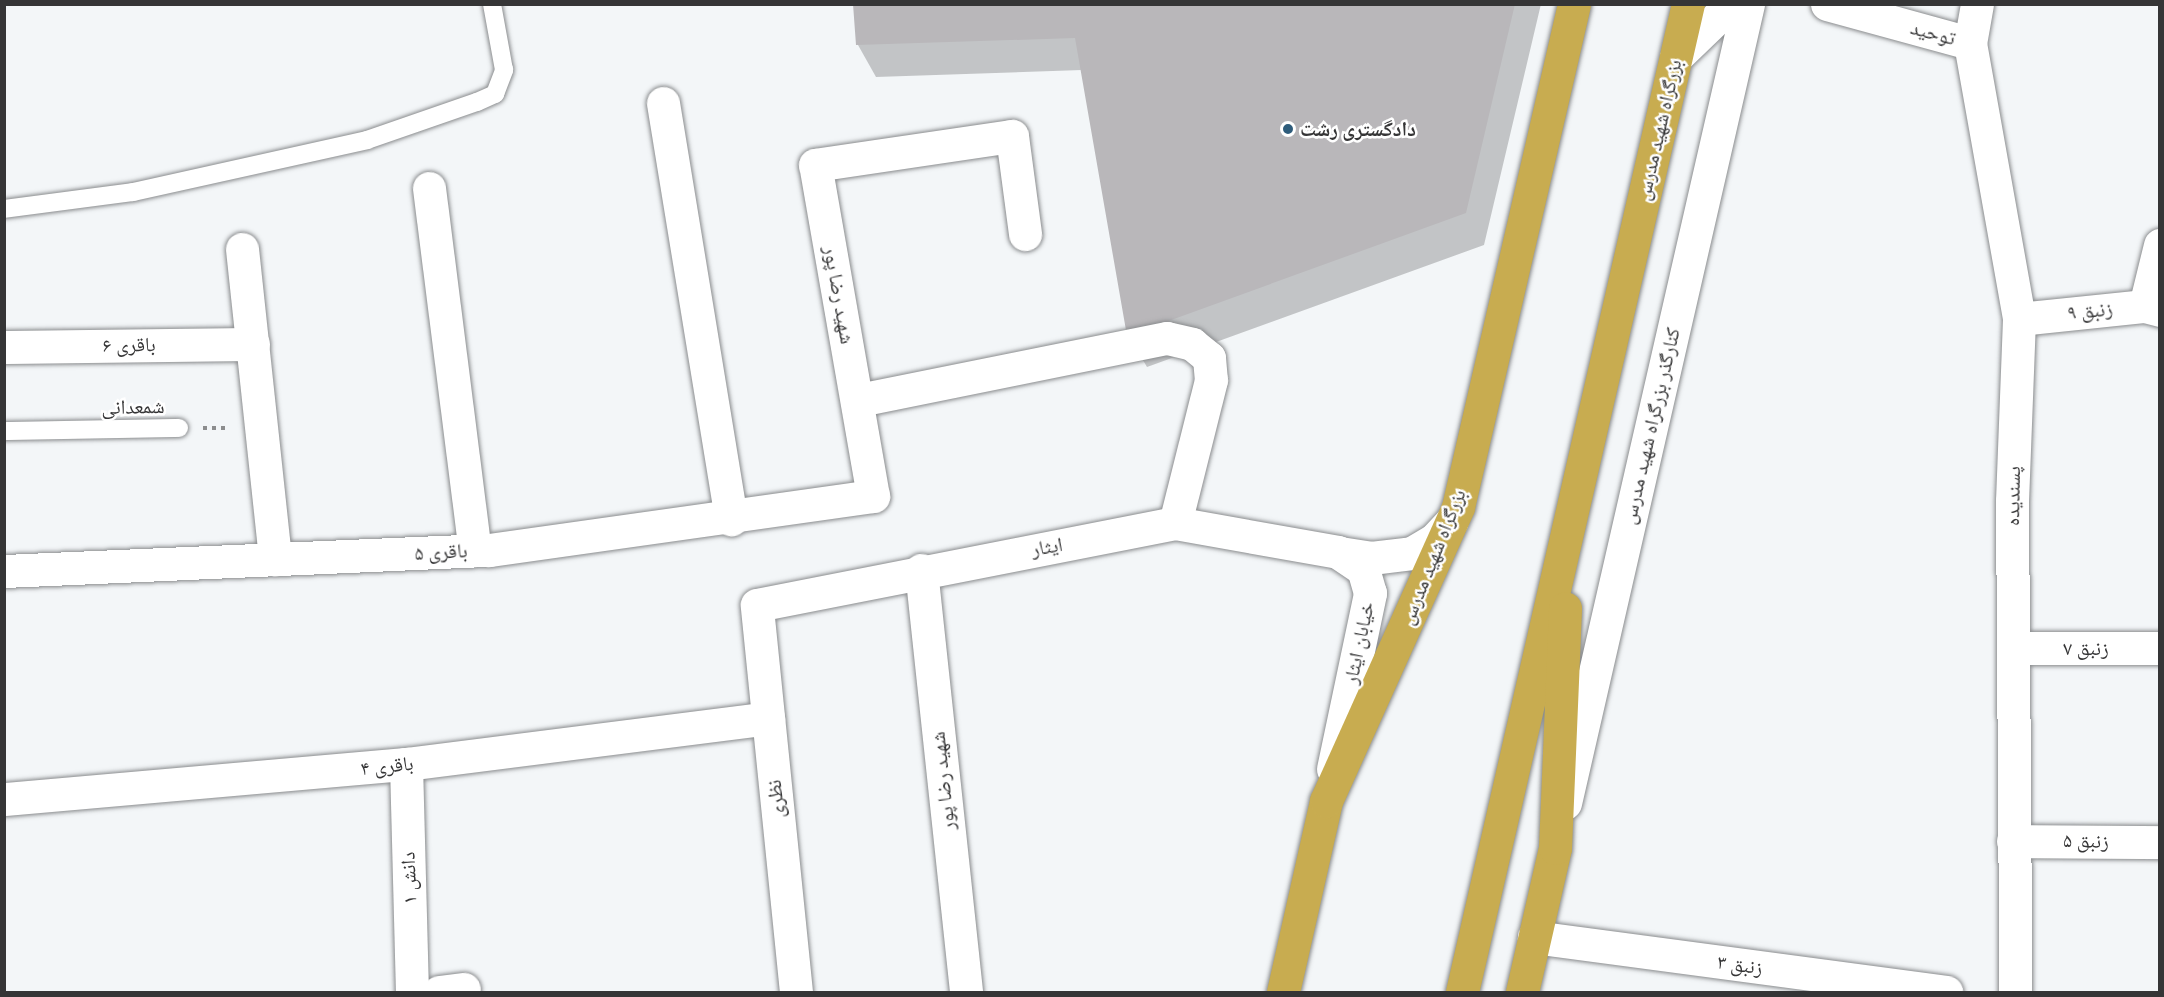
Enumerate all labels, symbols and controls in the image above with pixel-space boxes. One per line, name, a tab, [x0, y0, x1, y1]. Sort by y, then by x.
street label: توحید	[1908, 16, 1958, 50]
street label: بزرگراه شهید مدرس	[1631, 57, 1687, 203]
place label: دادگستری رشت	[1300, 117, 1416, 141]
marker: دادگستری رشت	[1281, 122, 1295, 136]
street label: شهید رضا پور	[819, 244, 859, 346]
street label: زنبق ۹	[2066, 297, 2114, 325]
street label: کنارگذر بزرگراه شهید مدرس	[1617, 325, 1685, 527]
street label: باقری ۶	[102, 333, 156, 357]
street label: شمعدانی	[101, 394, 165, 420]
street label: پسندیده	[2000, 466, 2026, 526]
street label: بزرگراه شهید مدرس	[1395, 486, 1471, 628]
street label: ایثار	[1029, 532, 1065, 562]
street label: باقری ۵	[414, 539, 468, 565]
street label: خیابان ایثار	[1339, 600, 1379, 686]
street label: زنبق ۷	[2063, 636, 2109, 660]
street label: شهید رضا پور	[926, 730, 960, 832]
street label: باقری ۴	[359, 751, 415, 781]
street label: نظری	[762, 779, 790, 819]
street label: زنبق ۵	[2063, 829, 2109, 853]
street label: دانش ۱	[396, 851, 422, 905]
street label: زنبق ۳	[1716, 950, 1764, 980]

